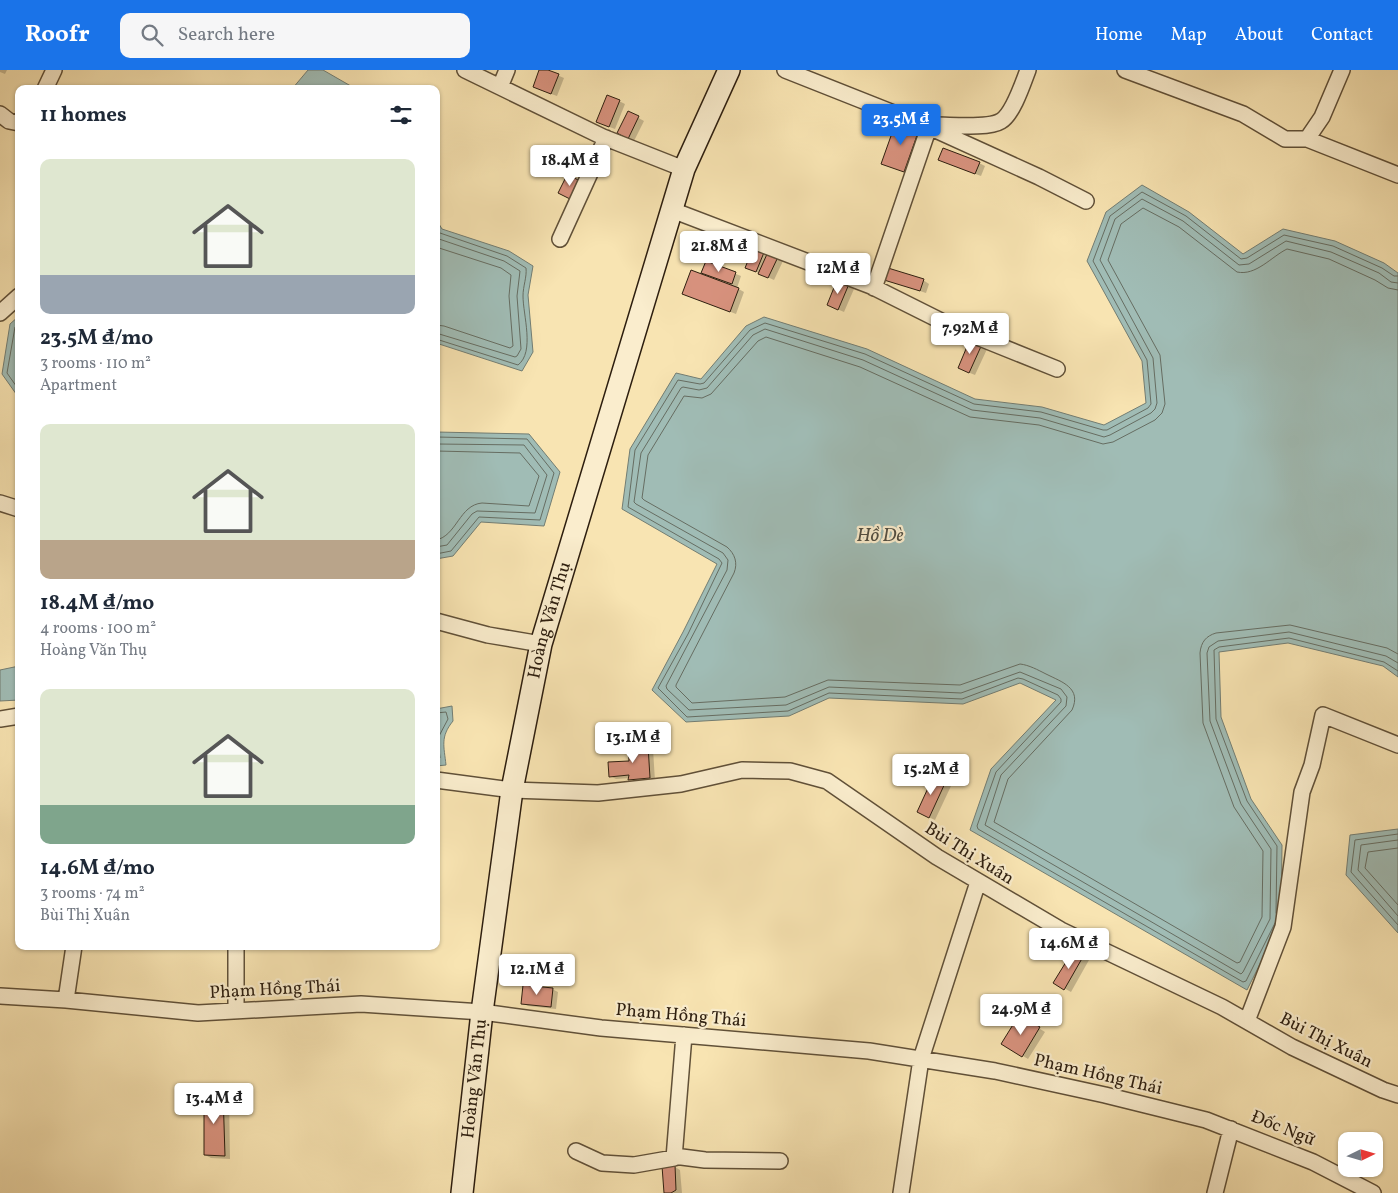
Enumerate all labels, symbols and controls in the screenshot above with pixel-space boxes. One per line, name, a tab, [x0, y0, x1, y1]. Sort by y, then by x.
search box	[120, 13, 470, 58]
text: Roofr	[25, 18, 90, 52]
icon: search	[138, 21, 166, 49]
text: Search here	[178, 22, 275, 48]
text: Home	[1095, 23, 1143, 48]
text: Map	[1171, 23, 1207, 48]
text: About	[1235, 23, 1283, 48]
text: Contact	[1311, 23, 1373, 48]
text: 11 homes	[40, 101, 127, 130]
icon: filters	[387, 101, 415, 129]
pin: 23.5M ₫	[855, 104, 947, 146]
text: 23.5M ₫	[873, 109, 929, 131]
pin: 18.4M ₫	[524, 144, 616, 187]
text: 18.4M ₫	[541, 150, 599, 172]
icon: home	[183, 191, 273, 281]
pin: 21.8M ₫	[673, 230, 765, 273]
text: 21.8M ₫	[691, 236, 747, 258]
pin: 12M ₫	[803, 252, 873, 295]
text: 12M ₫	[816, 258, 860, 280]
pin: 7.92M ₫	[924, 312, 1016, 355]
text: 7.92M ₫	[942, 318, 998, 340]
text: 23.5M ₫/mo	[40, 324, 153, 353]
text: 3 rooms · 110 m²	[40, 353, 151, 375]
text: Apartment	[40, 375, 117, 397]
icon: home	[183, 456, 273, 546]
water label: Hồ Dè	[857, 523, 904, 549]
street label: Hoàng Văn Thụ	[522, 559, 578, 681]
text: 18.4M ₫/mo	[40, 589, 154, 618]
text: 4 rooms · 100 m²	[40, 618, 156, 640]
text: Hoàng Văn Thụ	[40, 640, 147, 662]
icon: home	[183, 721, 273, 811]
pin: 13.1M ₫	[587, 722, 679, 764]
text: 13.1M ₫	[606, 727, 660, 749]
pin: 15.2M ₫	[885, 754, 977, 796]
text: 15.2M ₫	[903, 759, 959, 781]
street label: Bùi Thị Xuân	[919, 817, 1019, 892]
text: 14.6M ₫/mo	[40, 854, 155, 883]
text: 3 rooms · 74 m²	[40, 883, 145, 905]
text: Bùi Thị Xuân	[40, 905, 130, 927]
pin: 14.6M ₫	[1023, 928, 1115, 970]
text: 14.6M ₫	[1040, 933, 1098, 955]
pin: 12.1M ₫	[491, 954, 583, 996]
text: 12.1M ₫	[510, 959, 564, 981]
street label: Phạm Hồng Thái	[209, 974, 341, 1006]
pin: 24.9M ₫	[975, 994, 1067, 1036]
street label: Phạm Hồng Thái	[615, 998, 747, 1034]
text: 24.9M ₫	[991, 999, 1051, 1021]
street label: Bùi Thị Xuân	[1275, 1007, 1377, 1075]
street label: Hoàng Văn Thụ	[456, 1017, 494, 1140]
street label: Phạm Hồng Thái	[1031, 1048, 1165, 1102]
pin: 13.4M ₫	[168, 1082, 260, 1125]
text: 13.4M ₫	[185, 1088, 243, 1110]
street label: Đốc Ngữ	[1247, 1105, 1319, 1153]
north arrow	[1338, 1132, 1382, 1178]
map controls	[1338, 1132, 1383, 1177]

